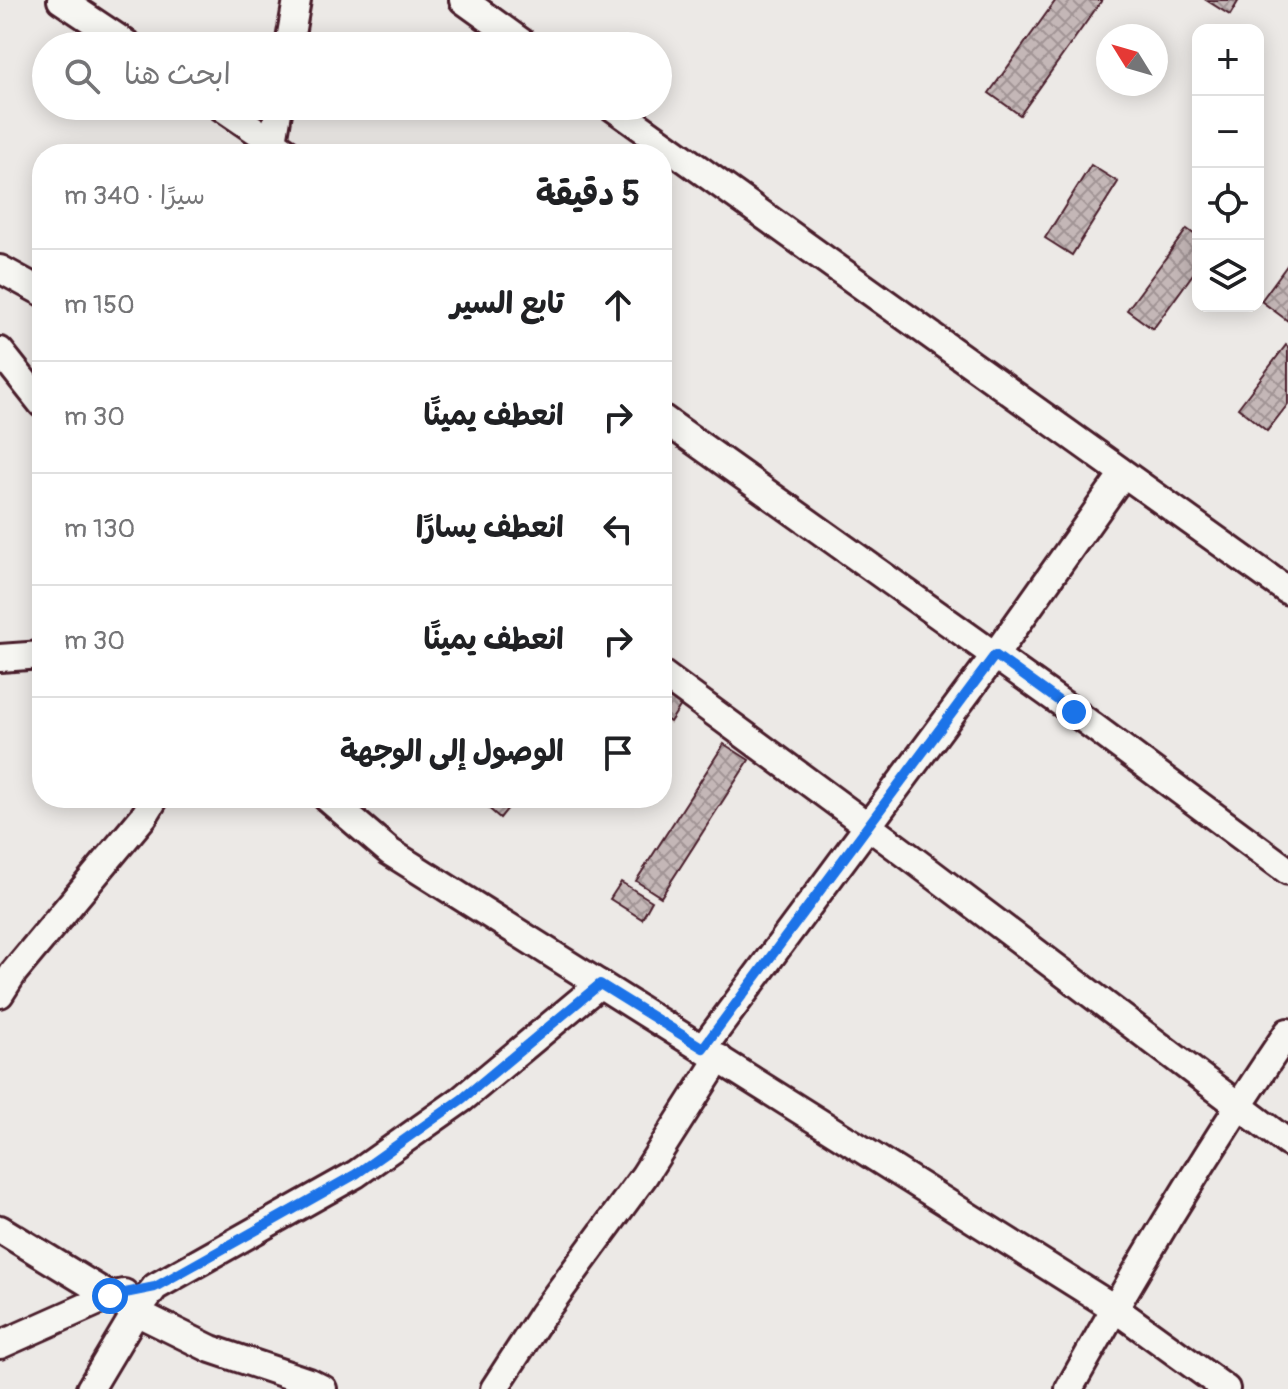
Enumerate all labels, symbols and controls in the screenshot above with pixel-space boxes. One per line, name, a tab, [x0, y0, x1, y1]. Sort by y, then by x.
north arrow	[1096, 24, 1168, 96]
map controls	[1192, 24, 1264, 312]
button: +	[1192, 24, 1264, 96]
search box	[32, 32, 672, 120]
icon: search	[60, 54, 104, 98]
text: ابحث هنا	[124, 56, 231, 93]
button: −	[1192, 96, 1264, 168]
button: locate	[1192, 168, 1264, 240]
text: 5 دقيقة	[536, 173, 640, 216]
text: سيرًا · 340 m	[64, 180, 205, 212]
button: layers	[1192, 240, 1264, 312]
icon: ahead	[596, 283, 640, 327]
text: تابع السير	[451, 285, 564, 322]
text: 150 m	[64, 289, 135, 321]
icon: right	[596, 395, 640, 439]
text: انعطف يمينًا	[424, 397, 564, 434]
text: 30 m	[64, 401, 125, 433]
icon: left	[596, 507, 640, 551]
text: انعطف يسارًا	[416, 509, 564, 546]
text: 130 m	[64, 513, 135, 545]
icon: right	[596, 619, 640, 663]
text: انعطف يمينًا	[424, 621, 564, 658]
text: 30 m	[64, 625, 125, 657]
route end	[1056, 694, 1092, 730]
icon: arrive	[596, 731, 640, 775]
text: الوصول إلى الوجهة	[340, 733, 564, 770]
route start	[92, 1278, 128, 1314]

